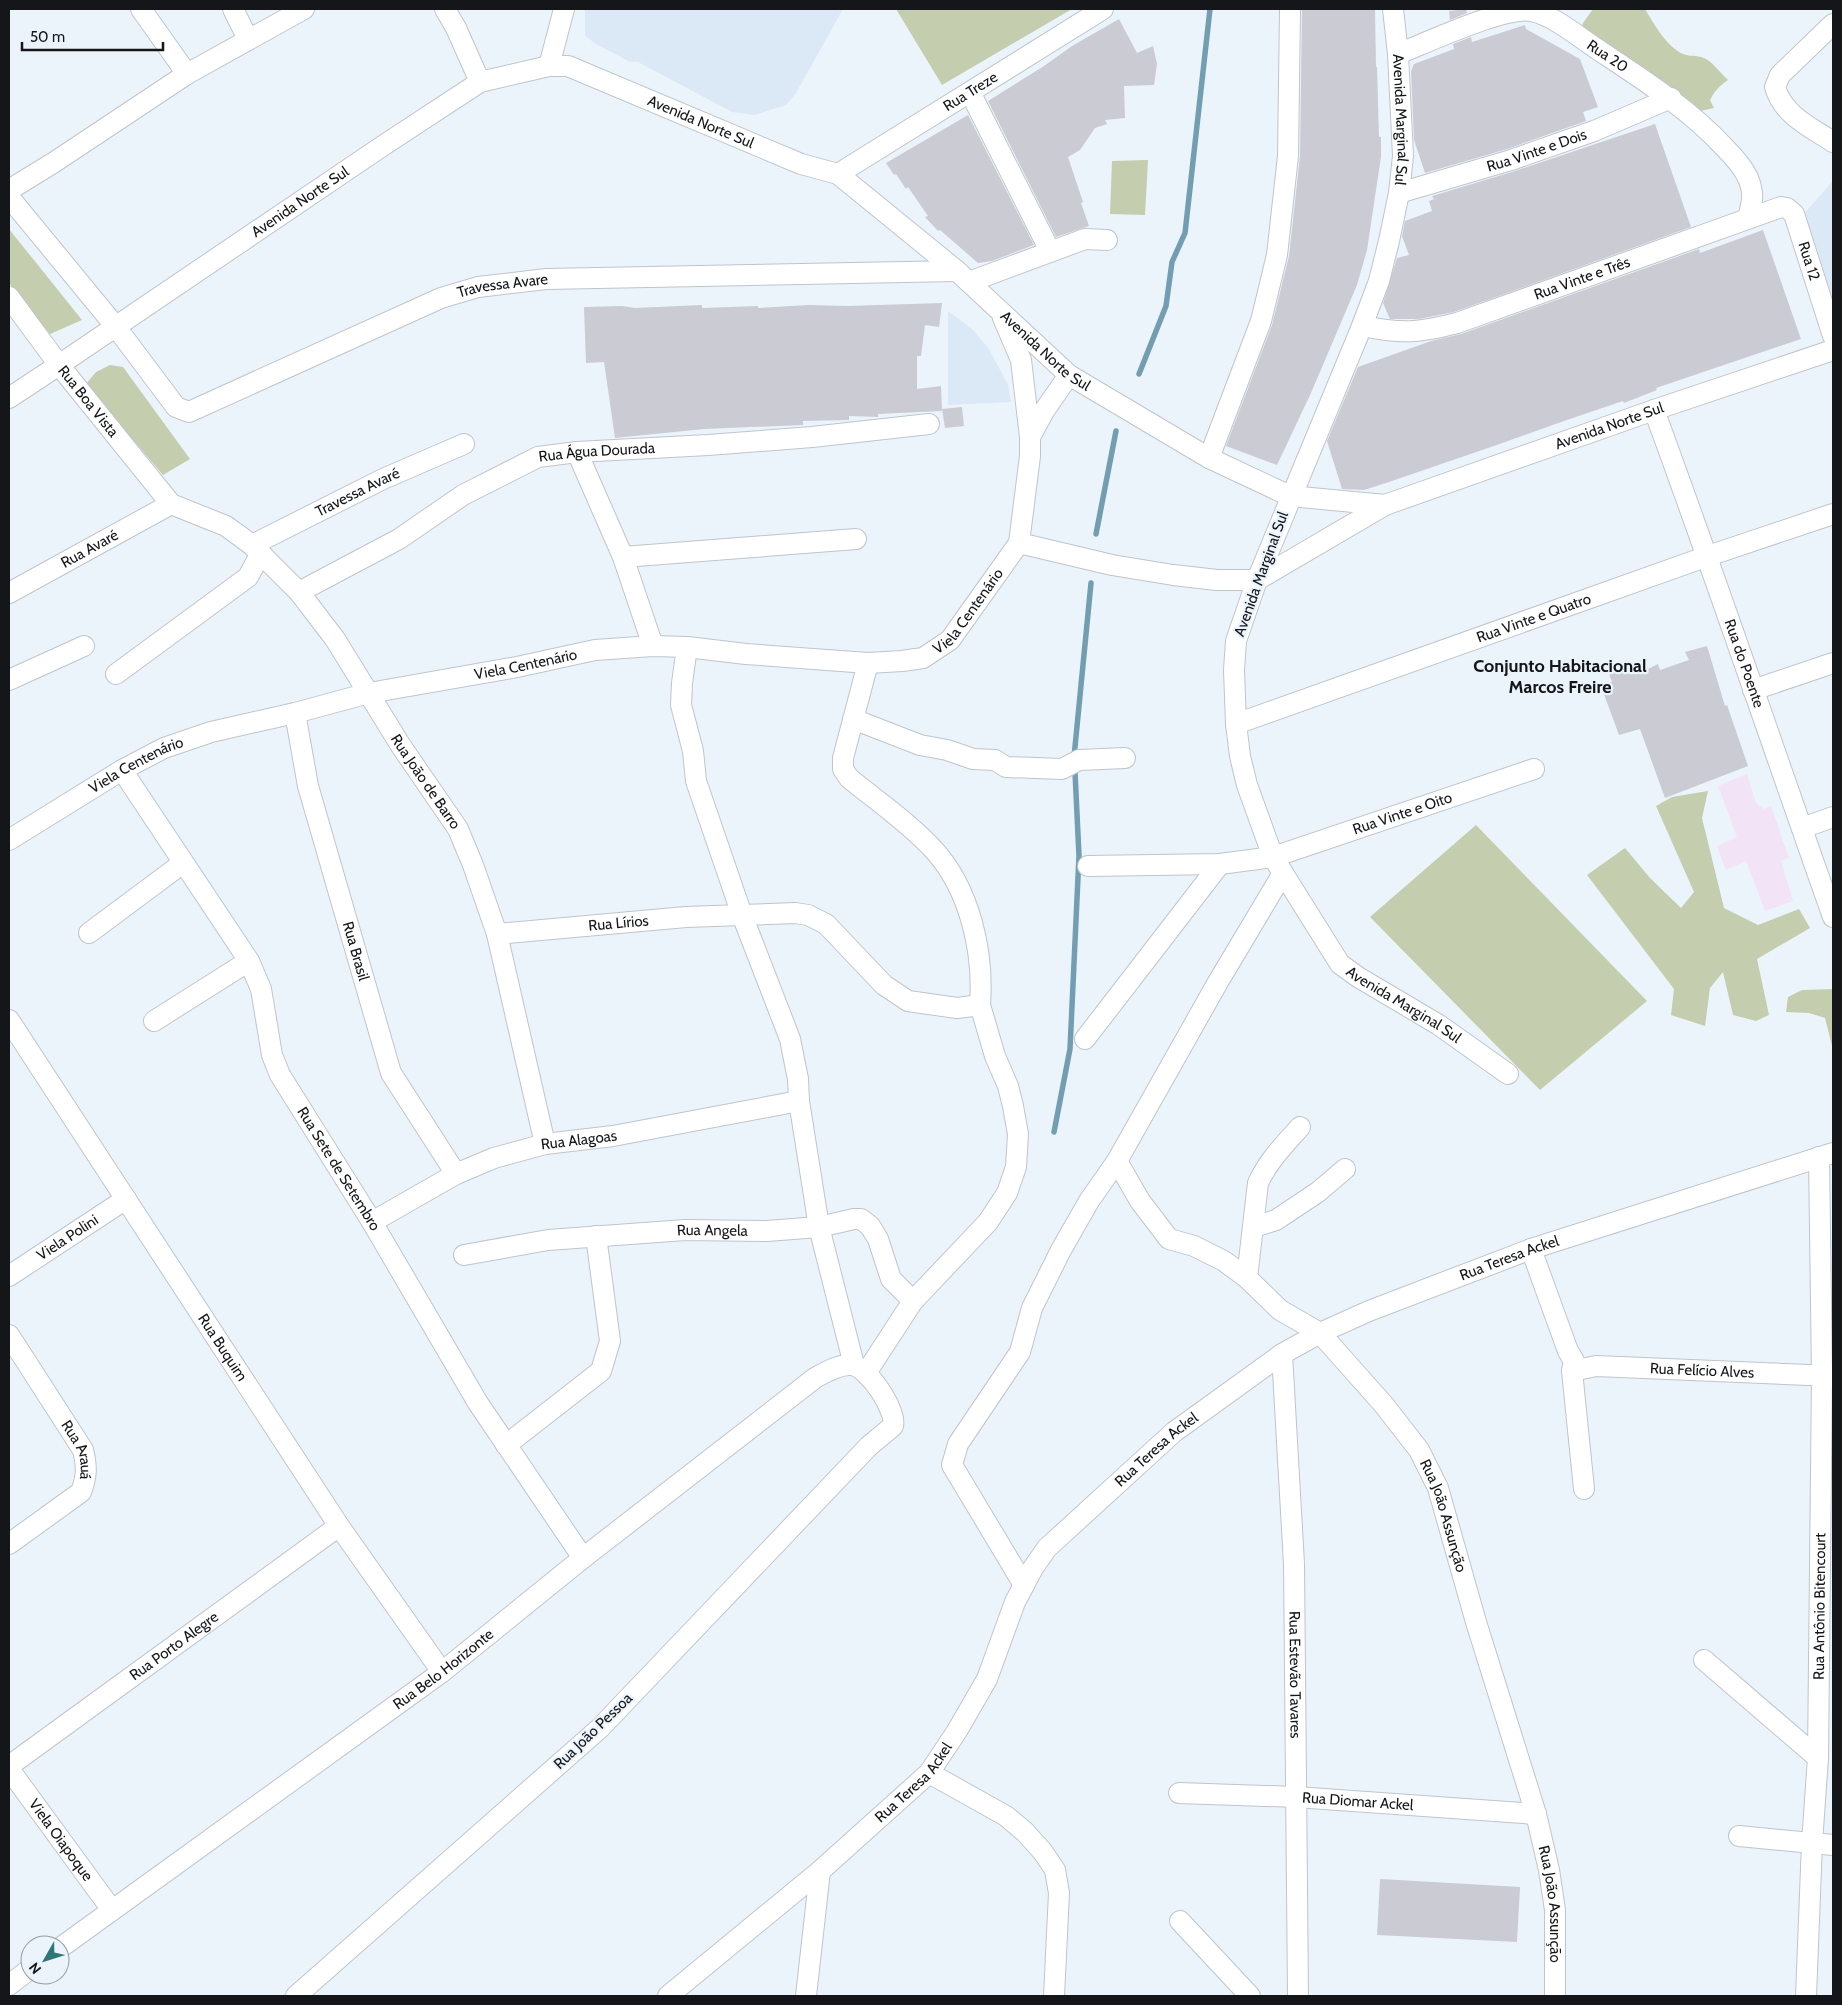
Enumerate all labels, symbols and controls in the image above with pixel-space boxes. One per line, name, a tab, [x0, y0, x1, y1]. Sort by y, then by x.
scale bar	[22, 20, 164, 52]
text: 50 m	[30, 28, 65, 46]
street label: Rua 20	[1584, 36, 1632, 76]
street label: Avenida Marginal Sul	[1389, 53, 1412, 187]
street label: Rua Treze	[940, 68, 1001, 115]
street label: Avenida Norte Sul	[645, 91, 757, 152]
street label: Rua Vinte e Dois	[1485, 125, 1589, 176]
street label: Avenida Norte Sul	[248, 162, 353, 241]
street label: Rua 12	[1794, 239, 1824, 283]
street label: Rua Vinte e Três	[1532, 253, 1633, 304]
street label: Travessa Avare	[455, 270, 549, 302]
street label: Avenida Norte Sul	[997, 307, 1094, 395]
street label: Rua Boa Vista	[54, 362, 123, 441]
street label: Avenida Norte Sul	[1553, 398, 1666, 453]
street label: Rua Água Dourada	[538, 439, 656, 466]
street label: Travessa Avaré	[312, 464, 403, 521]
street label: Avenida Marginal Sul	[1230, 509, 1292, 639]
street label: Rua Avaré	[58, 526, 122, 572]
street label: Viela Centenário	[930, 565, 1007, 658]
street label: Rua Vinte e Quatro	[1474, 589, 1593, 647]
street label: Rua do Poente	[1721, 617, 1768, 710]
street label: Viela Centenário	[473, 645, 579, 683]
district label: Conjunto Habitacional Marcos Freire	[1473, 655, 1647, 698]
street label: Rua João de Barro	[387, 731, 464, 833]
street label: Viela Centenário	[86, 733, 186, 797]
street label: Rua Vinte e Oito	[1350, 788, 1454, 838]
street label: Rua Lírios	[588, 911, 649, 935]
street label: Rua Brasil	[339, 919, 373, 983]
street label: Avenida Marginal Sul	[1343, 962, 1465, 1047]
street label: Rua Sete de Setembro	[293, 1104, 384, 1234]
street label: Rua Alagoas	[540, 1126, 618, 1153]
street label: Viela Polini	[33, 1211, 102, 1264]
street label: Rua Angela	[676, 1221, 749, 1240]
street label: Rua Teresa Ackel	[1457, 1232, 1561, 1284]
street label: Rua Buquim	[194, 1310, 251, 1385]
street label: Rua Felício Alves	[1650, 1359, 1755, 1382]
street label: Rua Teresa Ackel	[1111, 1408, 1202, 1491]
street label: Rua Arauá	[57, 1417, 95, 1482]
street label: Rua João Assunção	[1416, 1456, 1470, 1574]
street label: Rua Antônio Bitencourt	[1810, 1533, 1829, 1680]
street label: Rua Porto Alegre	[126, 1608, 222, 1684]
street label: Rua Estevão Tavares	[1285, 1611, 1305, 1738]
street label: Rua Belo Horizonte	[390, 1625, 497, 1713]
street label: Rua João Pessoa	[550, 1689, 636, 1773]
street label: Rua Teresa Ackel	[871, 1739, 956, 1826]
street label: Rua Diomar Ackel	[1301, 1788, 1415, 1814]
street label: Viela Oiapoque	[25, 1796, 97, 1885]
street label: Rua João Assunção	[1535, 1844, 1564, 1963]
north arrow	[20, 1935, 70, 1985]
text: N	[25, 1959, 45, 1978]

